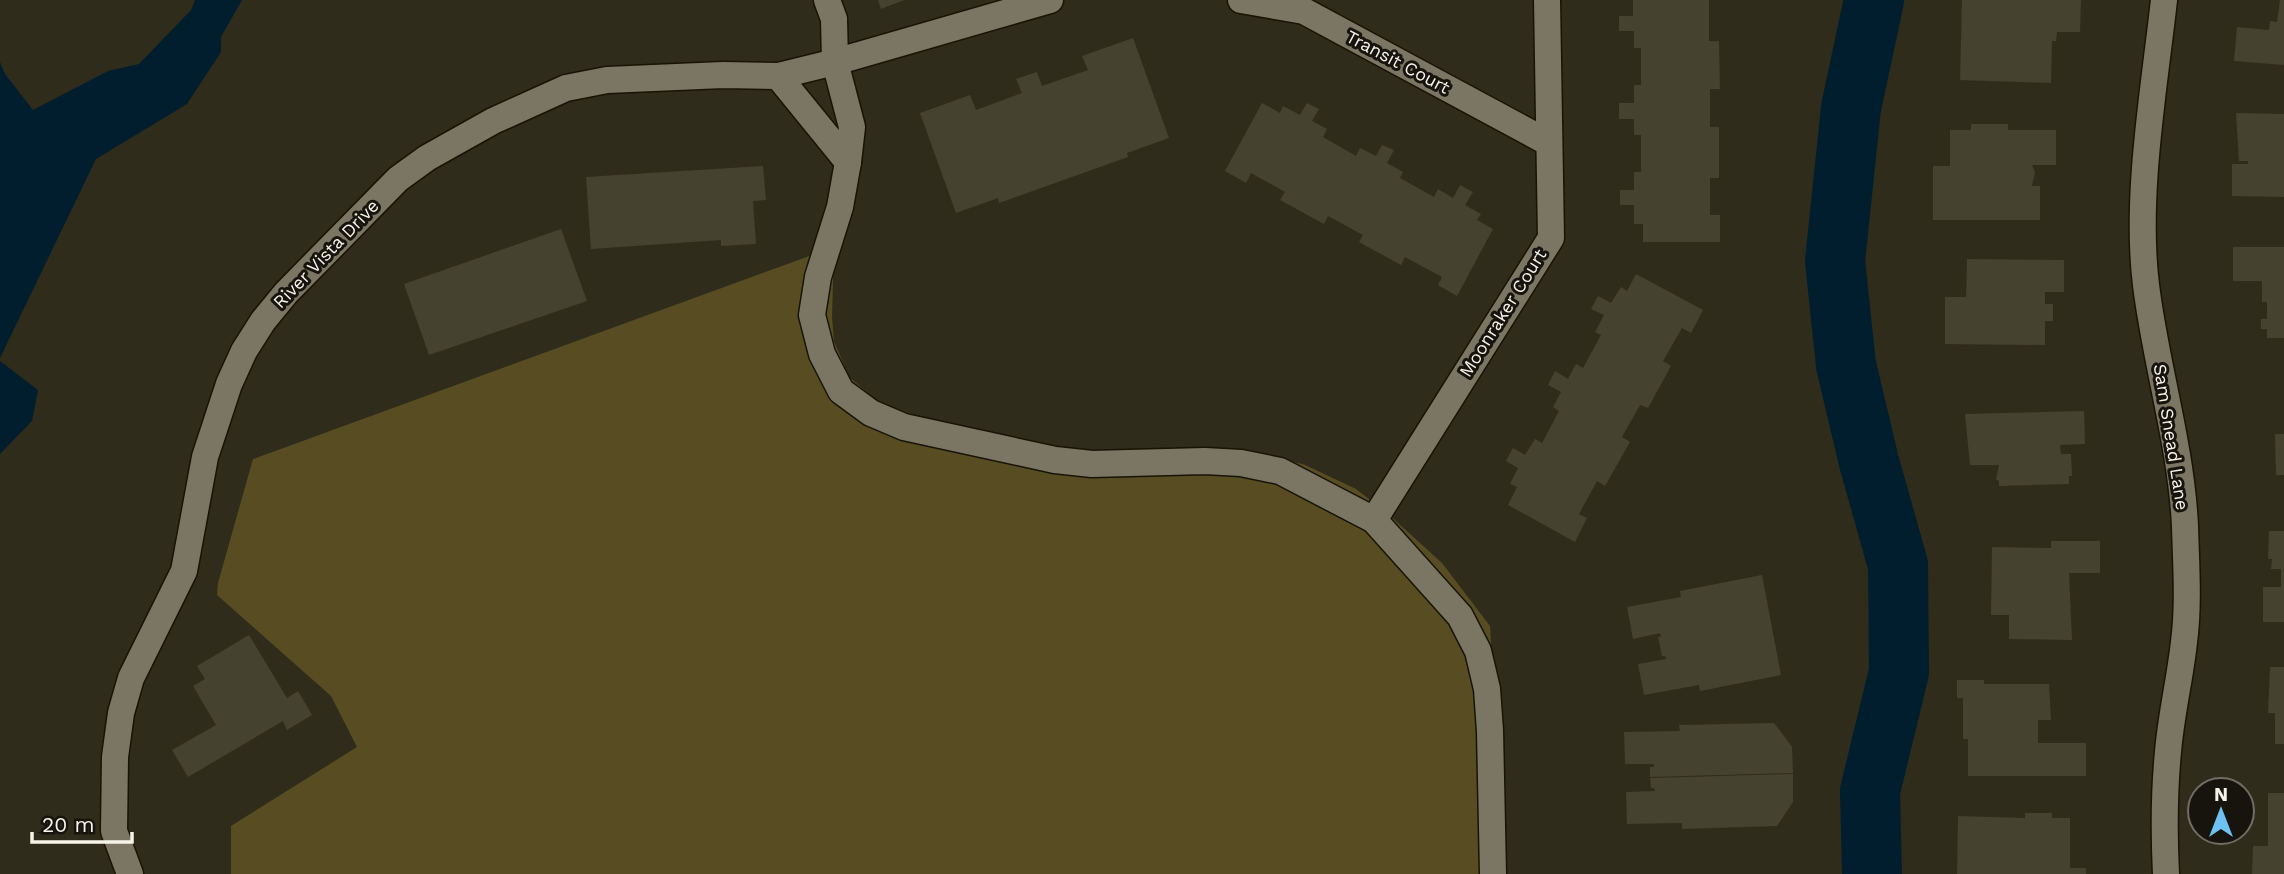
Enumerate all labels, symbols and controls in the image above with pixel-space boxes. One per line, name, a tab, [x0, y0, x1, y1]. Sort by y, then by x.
street label: Transit Court	[1343, 25, 1454, 98]
street label: River Vista Drive	[268, 195, 383, 312]
street label: Moonraker Court	[1455, 244, 1551, 381]
street label: Sam Snead Lane	[2150, 362, 2193, 512]
north arrow	[2186, 776, 2256, 846]
text: N	[2214, 783, 2228, 806]
scale bar	[32, 800, 131, 844]
text: 20 m	[42, 812, 94, 837]

